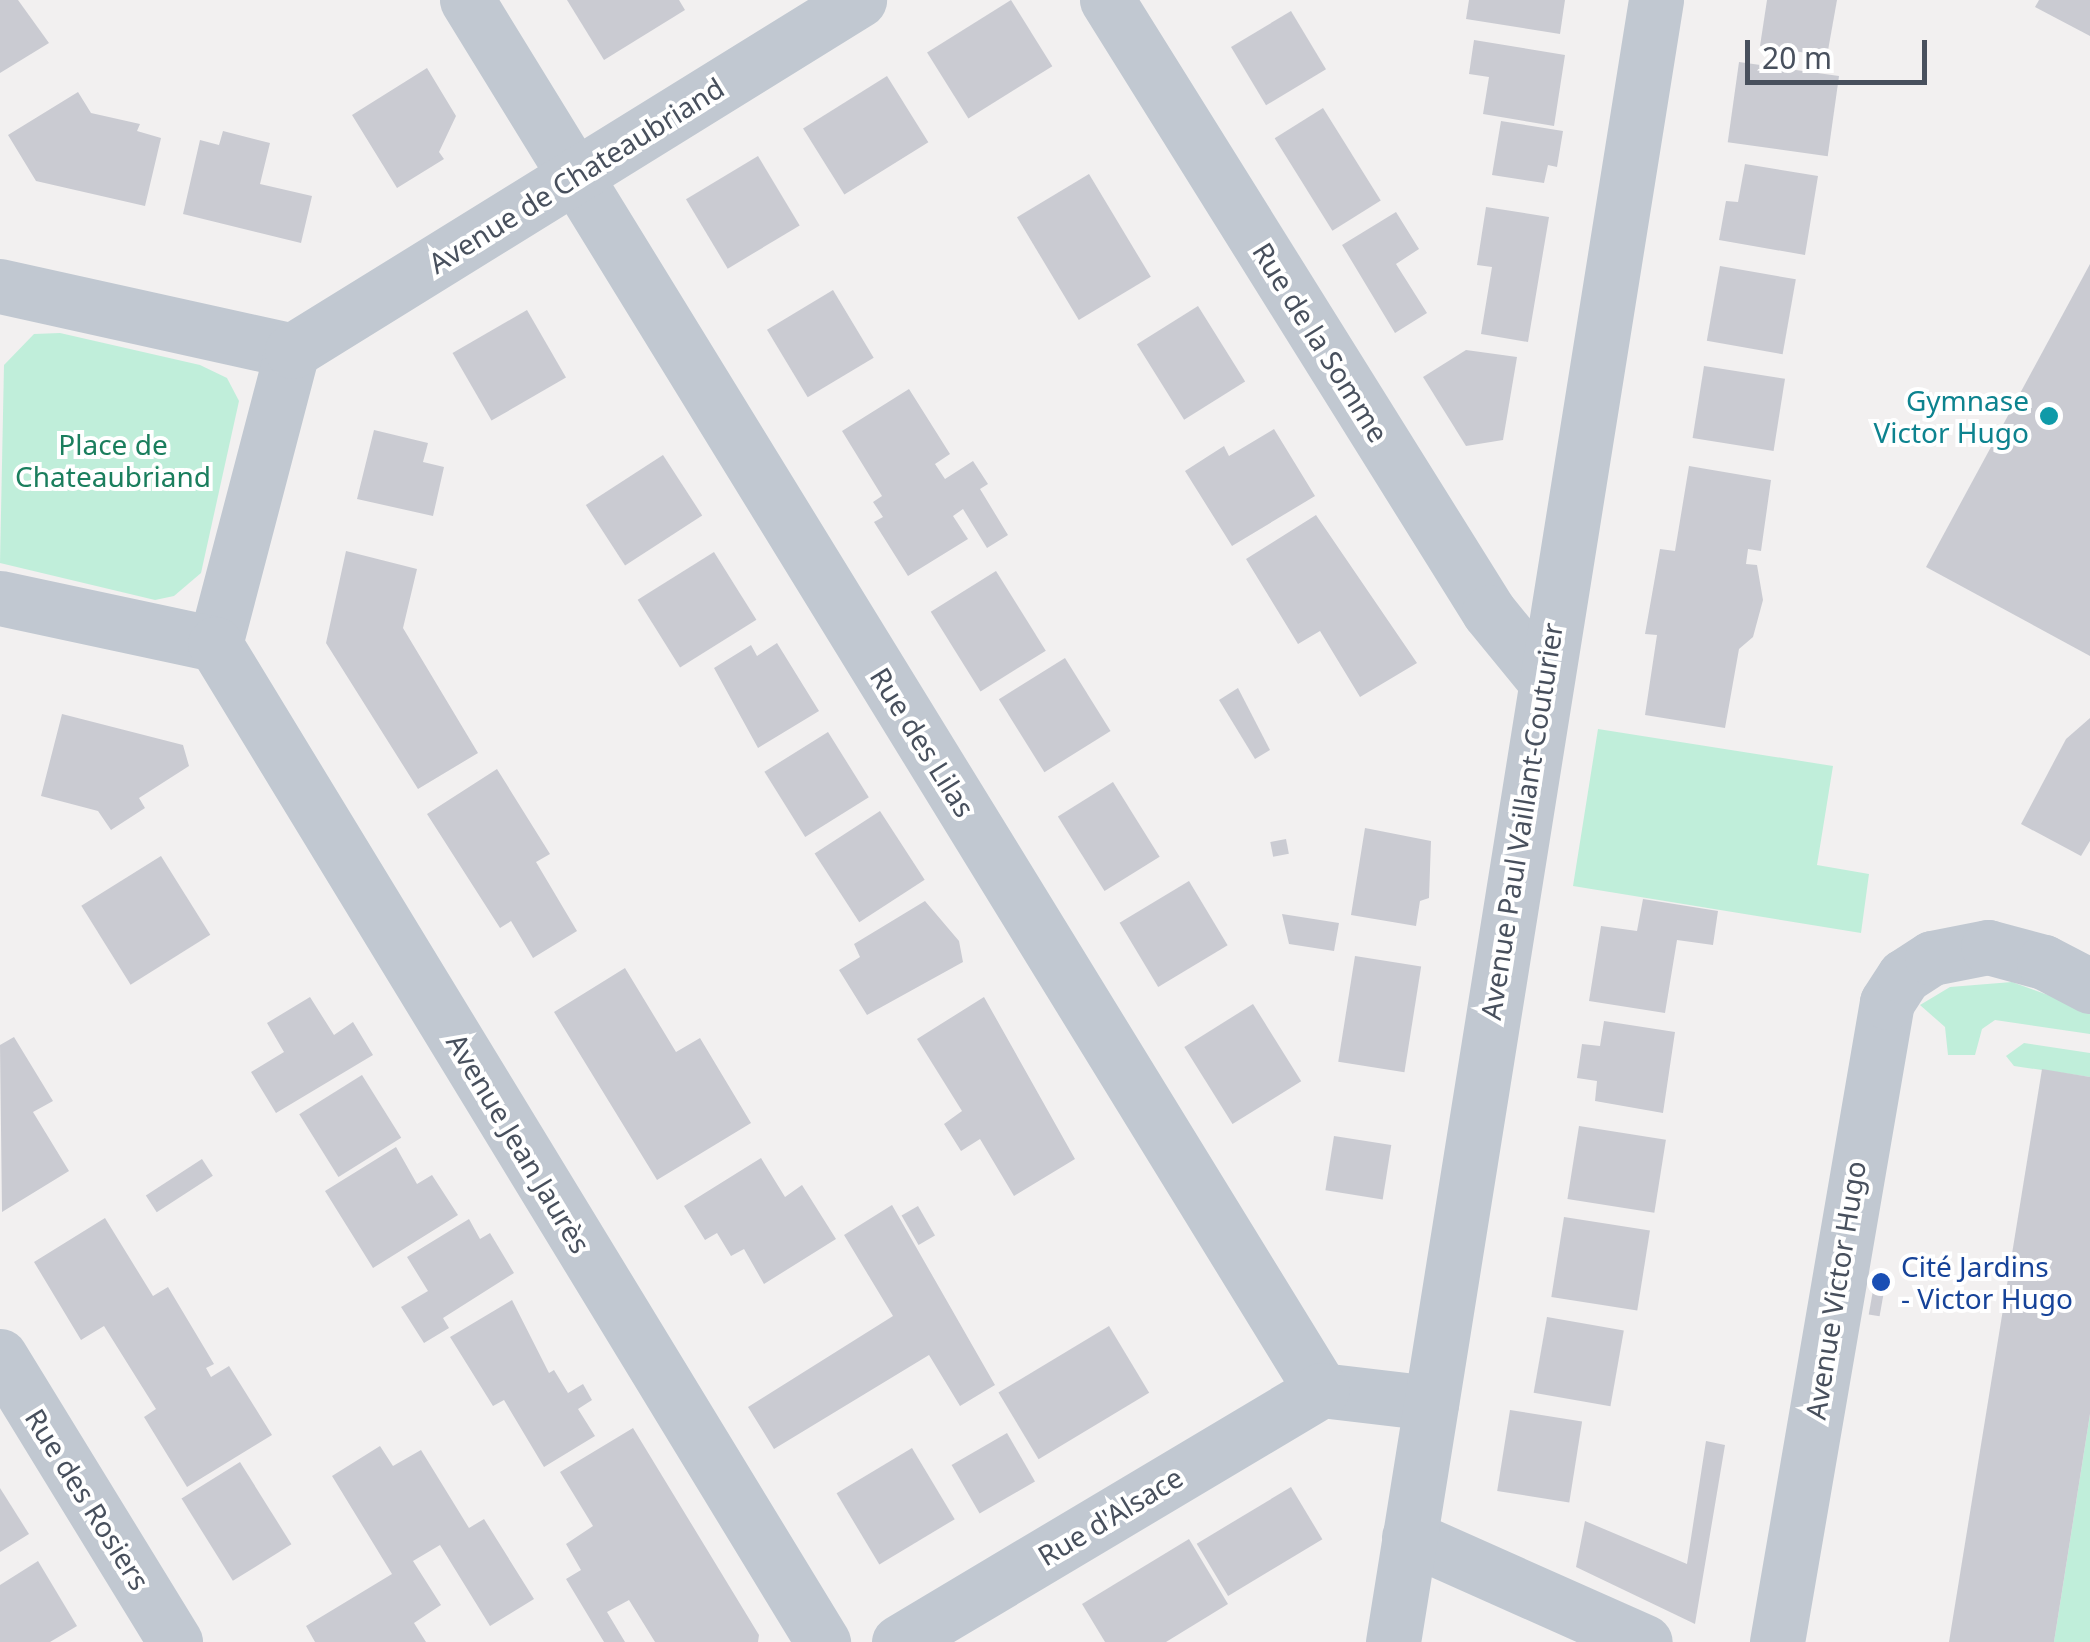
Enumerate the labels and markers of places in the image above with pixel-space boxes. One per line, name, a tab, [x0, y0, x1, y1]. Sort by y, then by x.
place label: Gymnase Victor Hugo	[1873, 383, 2029, 449]
marker: Gymnase Victor Hugo	[2038, 405, 2060, 427]
place label: Cité Jardins - Victor Hugo	[1901, 1249, 2073, 1315]
marker: Cité Jardins - Victor Hugo	[1870, 1271, 1892, 1293]

